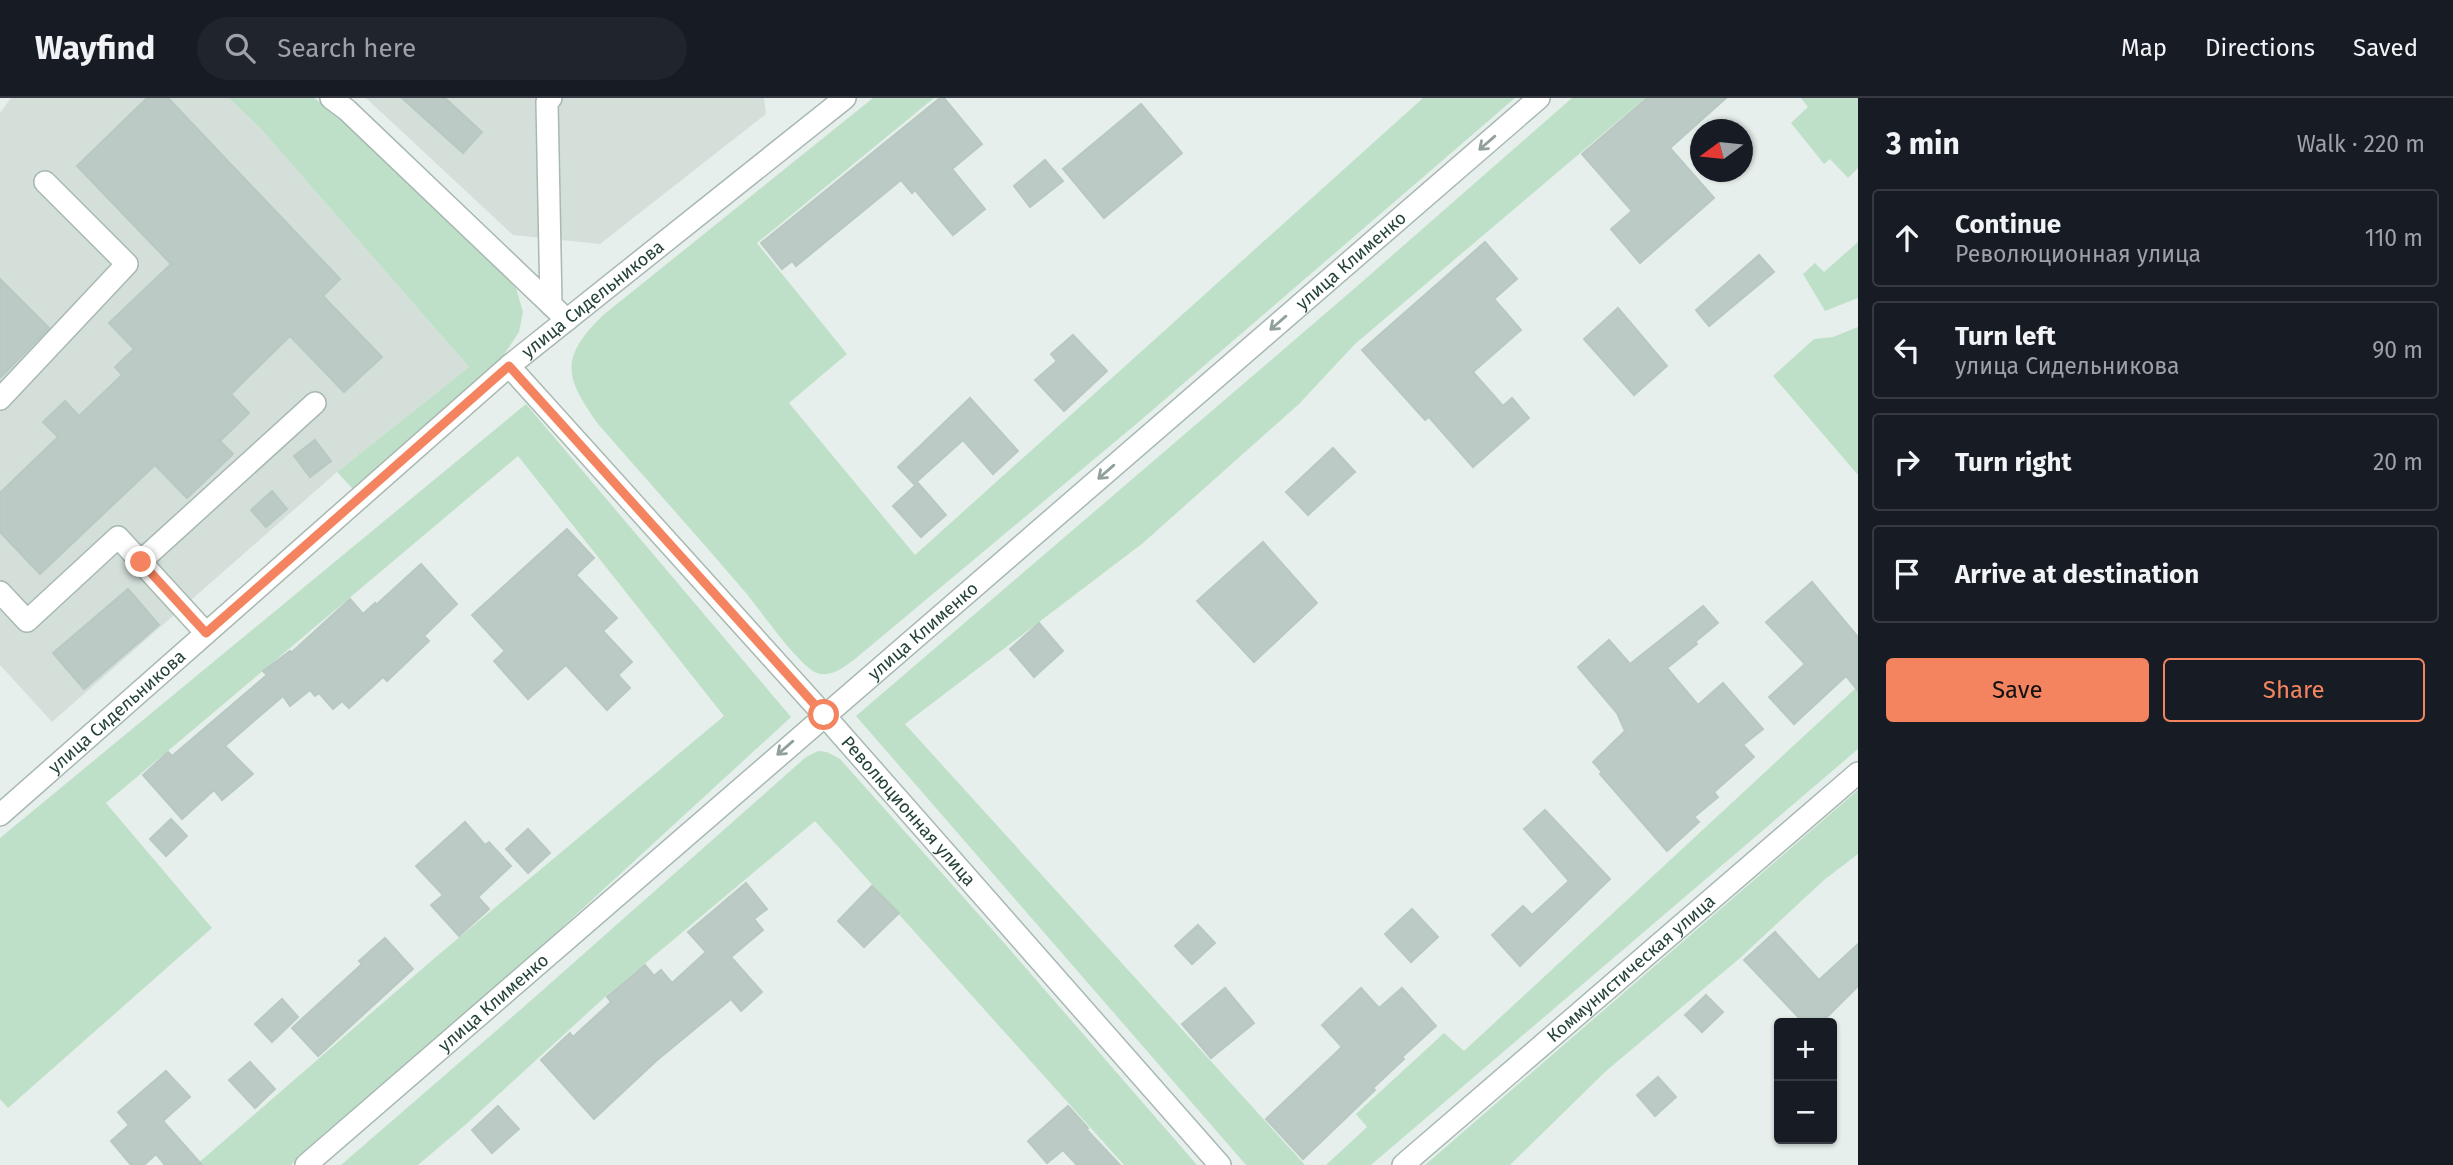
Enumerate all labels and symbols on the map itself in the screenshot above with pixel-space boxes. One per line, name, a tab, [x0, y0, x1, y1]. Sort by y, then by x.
north arrow	[1690, 119, 1753, 182]
one-way arrow	[1479, 135, 1497, 151]
street label: улица Клименко	[1291, 207, 1411, 314]
street label: улица Сидельникова	[517, 236, 668, 363]
one-way arrow	[1269, 315, 1287, 331]
one-way arrow	[1097, 464, 1115, 480]
route end	[125, 546, 156, 577]
street label: улица Клименко	[863, 577, 983, 685]
street label: улица Сидельникова	[44, 645, 190, 778]
route start	[808, 699, 839, 730]
street label: Революционная улица	[837, 731, 980, 891]
one-way arrow	[776, 740, 794, 756]
street label: Коммунистическая улица	[1542, 890, 1720, 1047]
street label: улица Клименко	[434, 949, 553, 1057]

